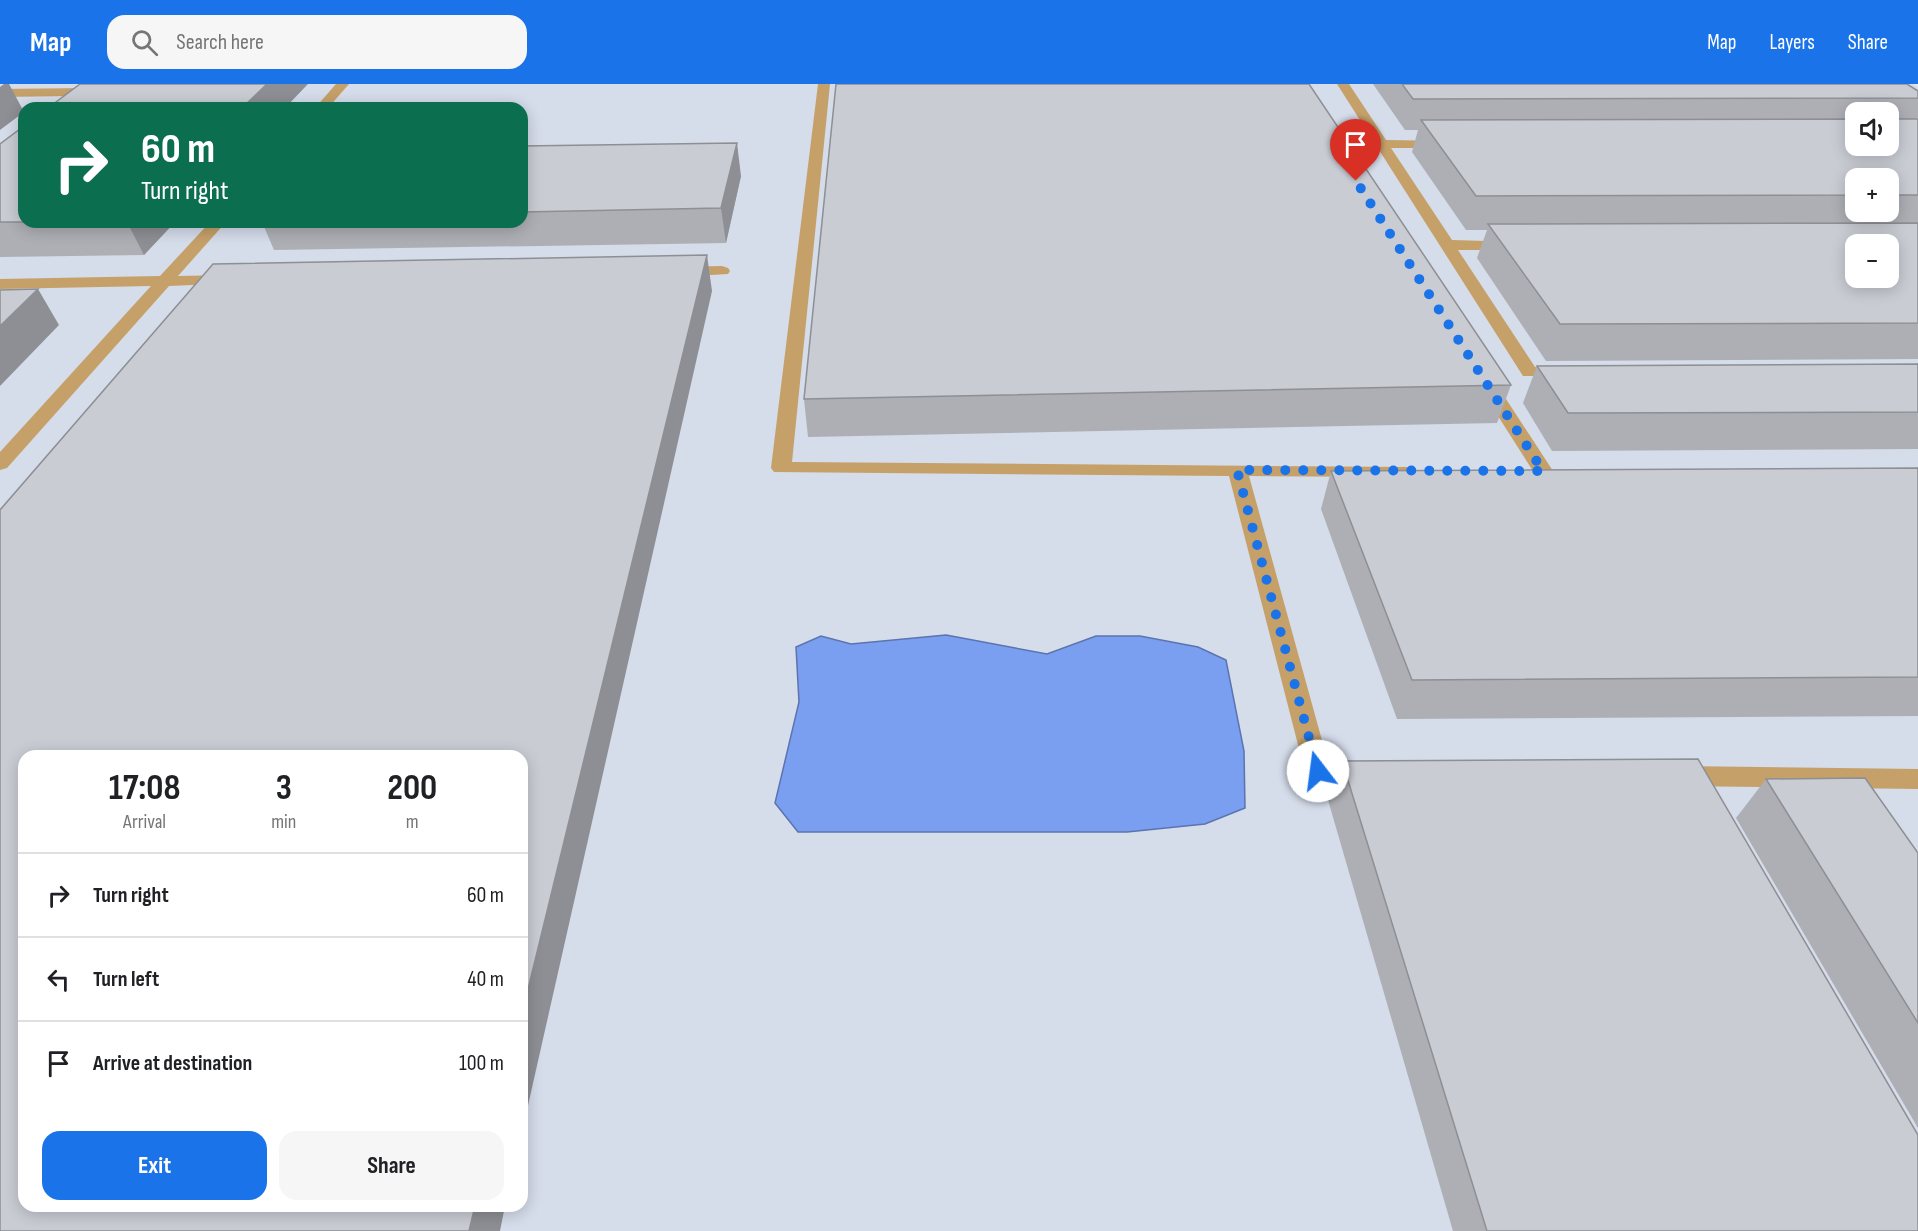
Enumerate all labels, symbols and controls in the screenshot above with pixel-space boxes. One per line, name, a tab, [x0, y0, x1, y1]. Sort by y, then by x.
search box	[107, 15, 527, 69]
text: Map	[30, 26, 71, 59]
icon: search	[128, 26, 161, 59]
text: Search here	[176, 29, 264, 56]
text: Map	[1707, 30, 1736, 55]
text: Layers	[1769, 30, 1815, 55]
text: Share	[1848, 30, 1888, 55]
map controls	[1845, 102, 1899, 288]
button: sound	[1845, 102, 1899, 156]
pin	[1330, 119, 1381, 181]
text: 60 m	[141, 124, 215, 175]
icon: right	[42, 126, 120, 204]
icon: arrive	[1339, 128, 1372, 161]
button: +	[1845, 168, 1899, 222]
text: Turn right	[141, 175, 228, 207]
button: −	[1845, 234, 1899, 288]
position arrow	[1286, 739, 1350, 803]
text: 17:08	[109, 767, 180, 810]
text: 3	[276, 767, 292, 810]
text: 200	[387, 767, 437, 810]
text: Arrival	[123, 810, 166, 834]
text: min	[271, 810, 296, 834]
text: m	[406, 810, 419, 834]
icon: right	[42, 879, 75, 912]
text: Turn right	[93, 882, 169, 909]
text: 60 m	[467, 882, 504, 909]
icon: left	[42, 963, 75, 996]
text: Turn left	[93, 966, 159, 993]
text: 40 m	[467, 966, 504, 993]
icon: arrive	[42, 1047, 75, 1080]
text: Arrive at destination	[93, 1050, 252, 1077]
text: 100 m	[459, 1050, 504, 1077]
button: Exit	[42, 1131, 267, 1200]
button: Share	[279, 1131, 504, 1200]

